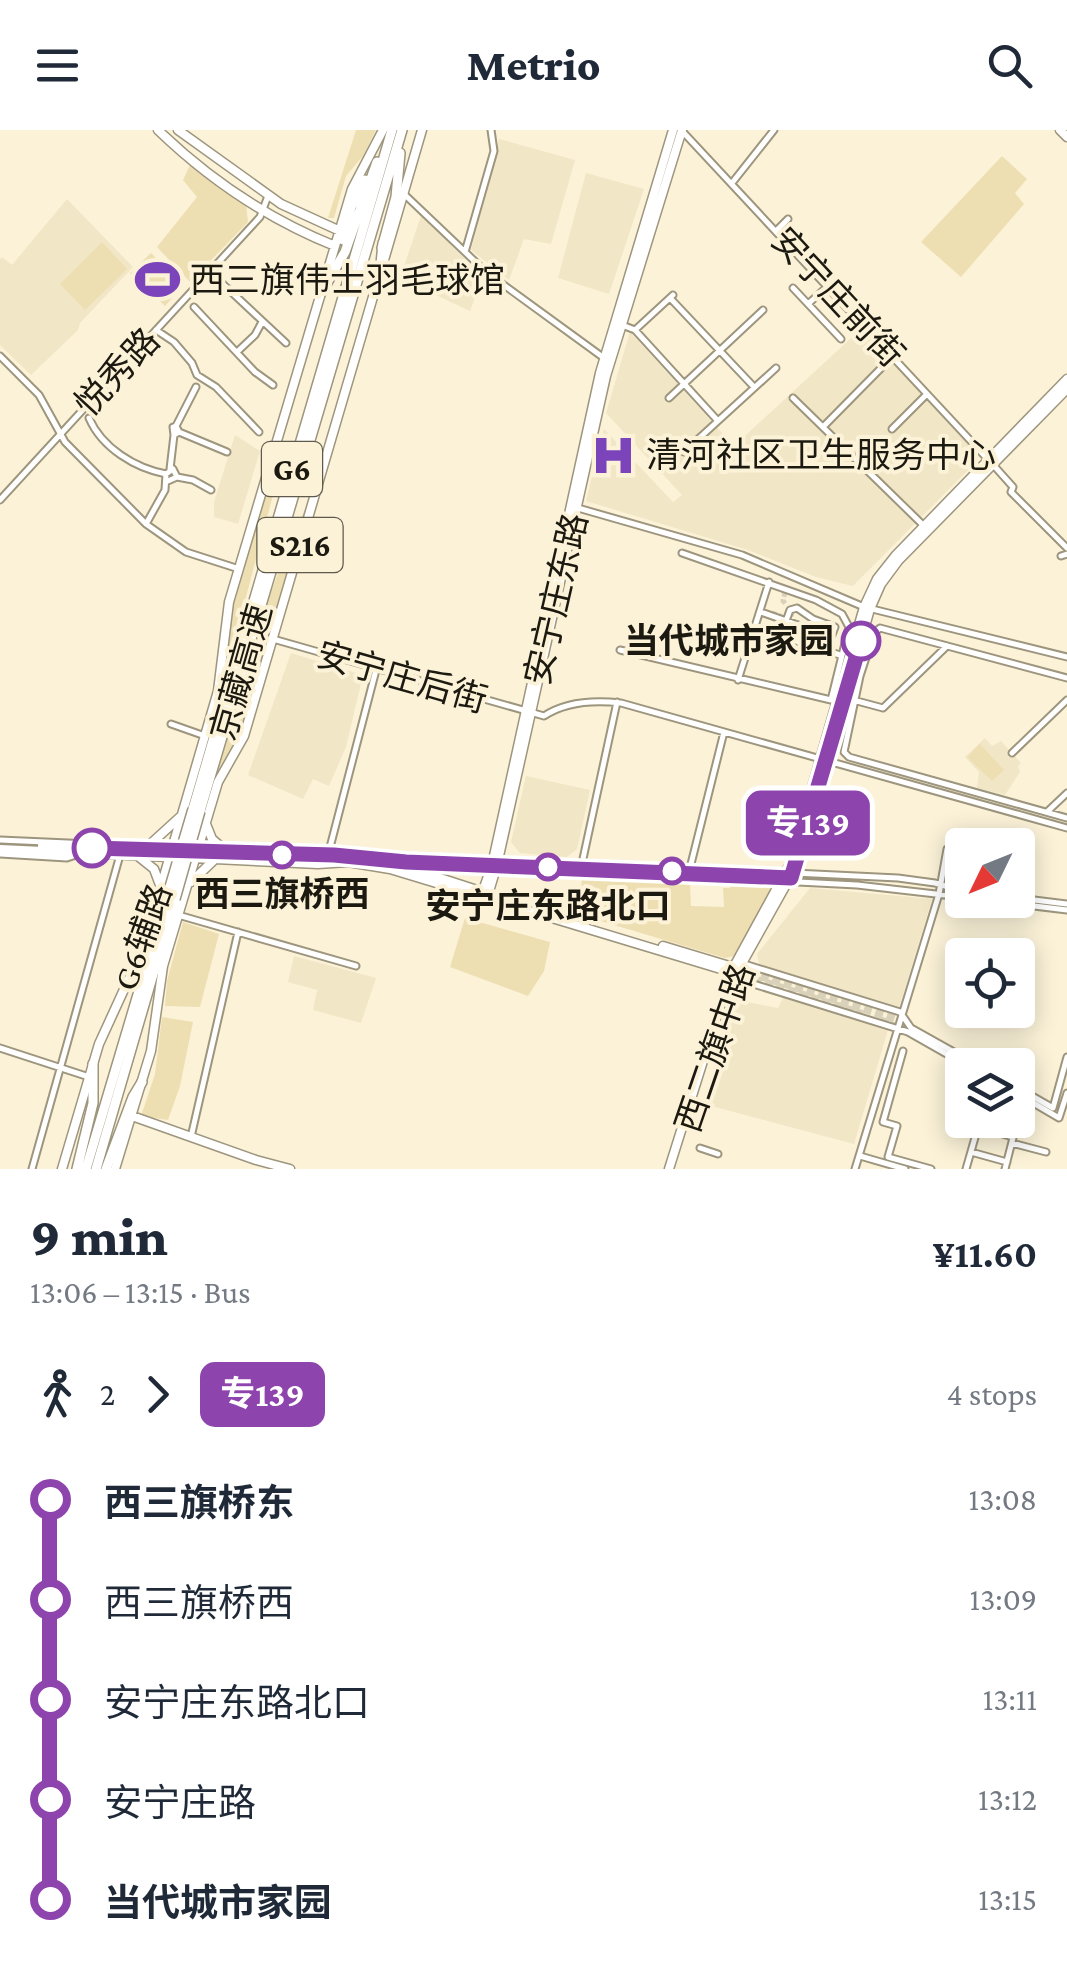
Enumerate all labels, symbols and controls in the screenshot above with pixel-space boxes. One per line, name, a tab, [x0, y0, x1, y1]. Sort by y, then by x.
icon: menu	[30, 38, 85, 93]
icon: search	[982, 38, 1037, 93]
text: Metrio	[466, 40, 601, 90]
street label: 安宁庄前街	[764, 220, 912, 375]
sports icon: 西三旗伟士羽毛球馆	[133, 256, 181, 304]
place label: 西三旗伟士羽毛球馆	[190, 261, 505, 300]
street label: 悦秀路	[67, 321, 167, 424]
hospital icon: 清河社区卫生服务中心	[589, 431, 637, 479]
place label: 清河社区卫生服务中心	[646, 436, 996, 475]
road number: G6	[262, 442, 322, 496]
street label: 安宁庄东路	[518, 509, 595, 689]
road number: S216	[258, 518, 342, 572]
street label: 京藏高速	[203, 599, 280, 745]
place label: 当代城市家园	[624, 622, 834, 661]
marker: 当代城市家园	[842, 622, 880, 660]
street label: 安宁庄后街	[312, 635, 491, 720]
line badge: 专139	[738, 790, 878, 856]
text: 专139	[766, 804, 850, 843]
north arrow	[945, 828, 1035, 918]
map controls	[945, 828, 1035, 1138]
unlabelled marker	[73, 829, 111, 867]
marker: 西三旗桥西	[269, 842, 295, 868]
marker: 安宁庄东路北口	[535, 854, 561, 880]
unlabelled marker	[659, 858, 685, 884]
place label: 西三旗桥西	[194, 875, 370, 914]
street label: G6辅路	[105, 879, 180, 995]
place label: 安宁庄东路北口	[425, 887, 671, 926]
button: locate	[945, 938, 1035, 1028]
street label: 西二旗中路	[669, 959, 762, 1137]
button: layers	[945, 1048, 1035, 1138]
text: 9 min	[30, 1206, 168, 1267]
text: ¥11.60	[933, 1233, 1037, 1275]
text: 13:06 – 13:15 · Bus	[30, 1274, 251, 1310]
icon: walk	[30, 1367, 85, 1422]
icon: forward	[130, 1367, 185, 1422]
text: 专139	[220, 1375, 305, 1414]
text: 2	[100, 1376, 115, 1412]
text: 4 stops	[947, 1376, 1037, 1412]
text: 13:08	[969, 1481, 1037, 1517]
text: 西三旗桥东	[104, 1482, 294, 1524]
text: 13:09	[970, 1581, 1037, 1617]
text: 西三旗桥西	[104, 1582, 294, 1624]
text: 13:11	[983, 1681, 1037, 1717]
text: 安宁庄东路北口	[104, 1682, 370, 1724]
text: 13:12	[978, 1781, 1037, 1817]
text: 安宁庄路	[104, 1782, 256, 1824]
text: 13:15	[978, 1881, 1037, 1917]
text: 当代城市家园	[104, 1882, 332, 1924]

